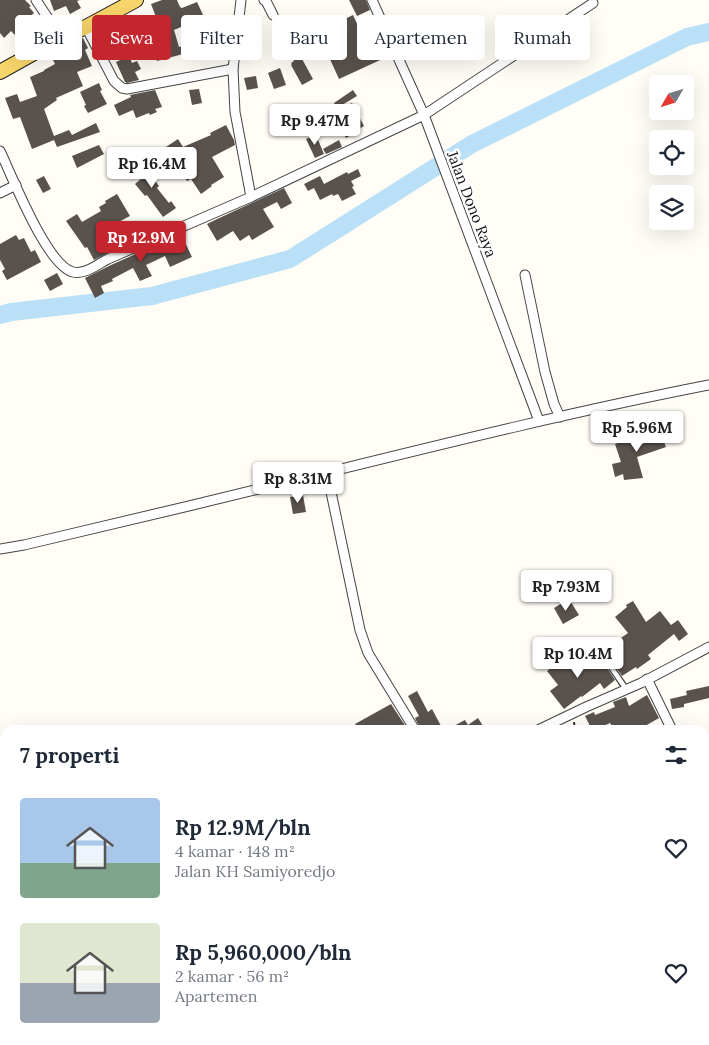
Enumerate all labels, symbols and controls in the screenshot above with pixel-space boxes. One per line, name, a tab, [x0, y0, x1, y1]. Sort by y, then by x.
chip: Beli	[15, 15, 82, 60]
chip: Sewa	[92, 15, 171, 60]
chip: Filter	[181, 15, 262, 60]
chip: Baru	[272, 15, 347, 60]
chip: Apartemen	[357, 15, 485, 60]
chip: Rumah	[495, 15, 590, 60]
north arrow	[649, 75, 694, 120]
map controls	[649, 75, 694, 230]
pin: Rp 9.47M	[263, 104, 367, 146]
text: Rp 9.47M	[280, 110, 350, 130]
button: locate	[649, 130, 694, 175]
pin: Rp 16.4M	[100, 146, 204, 189]
street label: Jalan Dono Raya	[443, 147, 501, 260]
text: Rp 16.4M	[118, 153, 186, 173]
button: layers	[649, 185, 694, 230]
pin: Rp 12.9M	[89, 220, 193, 263]
text: Rp 12.9M	[107, 227, 175, 247]
pin: Rp 5.96M	[585, 410, 689, 453]
text: Rp 5.96M	[601, 417, 673, 437]
pin: Rp 8.31M	[246, 462, 350, 504]
text: Rp 8.31M	[264, 468, 332, 488]
pin: Rp 7.93M	[514, 570, 618, 612]
text: Rp 7.93M	[532, 576, 600, 596]
pin: Rp 10.4M	[526, 636, 630, 679]
text: Rp 10.4M	[543, 643, 613, 663]
icon: filters	[662, 741, 690, 769]
text: 7 properti	[20, 742, 119, 769]
text: Rp 12.9M/bln	[175, 814, 311, 841]
icon: home	[60, 818, 120, 878]
icon: heart	[662, 834, 690, 862]
text: 4 kamar · 148 m²	[175, 841, 295, 861]
text: Jalan KH Samiyoredjo	[175, 861, 335, 881]
text: Rp 5,960,000/bln	[175, 939, 351, 966]
icon: home	[60, 943, 120, 1003]
icon: heart	[662, 959, 690, 987]
text: 2 kamar · 56 m²	[175, 966, 289, 986]
text: Apartemen	[175, 986, 257, 1006]

